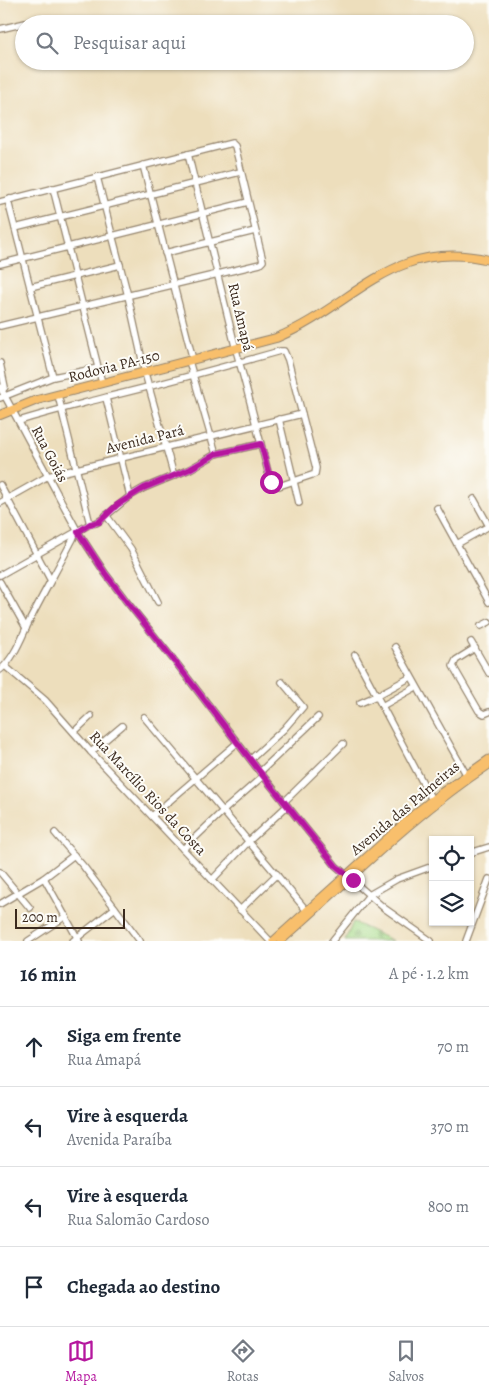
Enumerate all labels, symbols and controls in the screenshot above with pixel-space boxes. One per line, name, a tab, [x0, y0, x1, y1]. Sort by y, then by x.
search box	[15, 15, 474, 70]
icon: search	[33, 29, 61, 57]
text: Pesquisar aqui	[73, 30, 186, 56]
street label: Rua Amapá	[223, 281, 259, 353]
street label: Rodovia PA-150	[66, 345, 162, 387]
street label: Avenida Pará	[103, 420, 186, 459]
street label: Rua Goiás	[27, 422, 73, 486]
route start	[260, 471, 283, 494]
street label: Rua Marcílio Rios da Costa	[85, 727, 211, 859]
street label: Avenida das Palmeiras	[345, 756, 464, 860]
map controls	[429, 836, 474, 926]
button: locate	[429, 836, 474, 881]
route end	[342, 869, 365, 892]
button: layers	[429, 881, 474, 926]
scale bar	[15, 906, 125, 929]
text: 200 m	[22, 908, 58, 927]
text: 16 min	[20, 960, 77, 988]
text: A pé · 1.2 km	[389, 963, 469, 985]
text: Siga em frente	[67, 1023, 181, 1049]
icon: ahead	[20, 1033, 48, 1061]
text: 70 m	[437, 1036, 469, 1058]
text: Rua Amapá	[67, 1049, 141, 1071]
text: Vire à esquerda	[67, 1103, 188, 1129]
icon: left	[20, 1113, 48, 1141]
text: 370 m	[431, 1116, 469, 1138]
text: Avenida Paraíba	[67, 1129, 172, 1151]
text: Vire à esquerda	[67, 1183, 188, 1209]
icon: left	[20, 1193, 48, 1221]
text: 800 m	[428, 1196, 469, 1218]
text: Rua Salomão Cardoso	[67, 1209, 209, 1231]
icon: arrive	[20, 1273, 48, 1301]
text: Chegada ao destino	[67, 1274, 220, 1300]
tab: Mapa	[65, 1337, 97, 1386]
tab: Rotas	[227, 1337, 259, 1386]
tab: Salvos	[388, 1337, 424, 1386]

